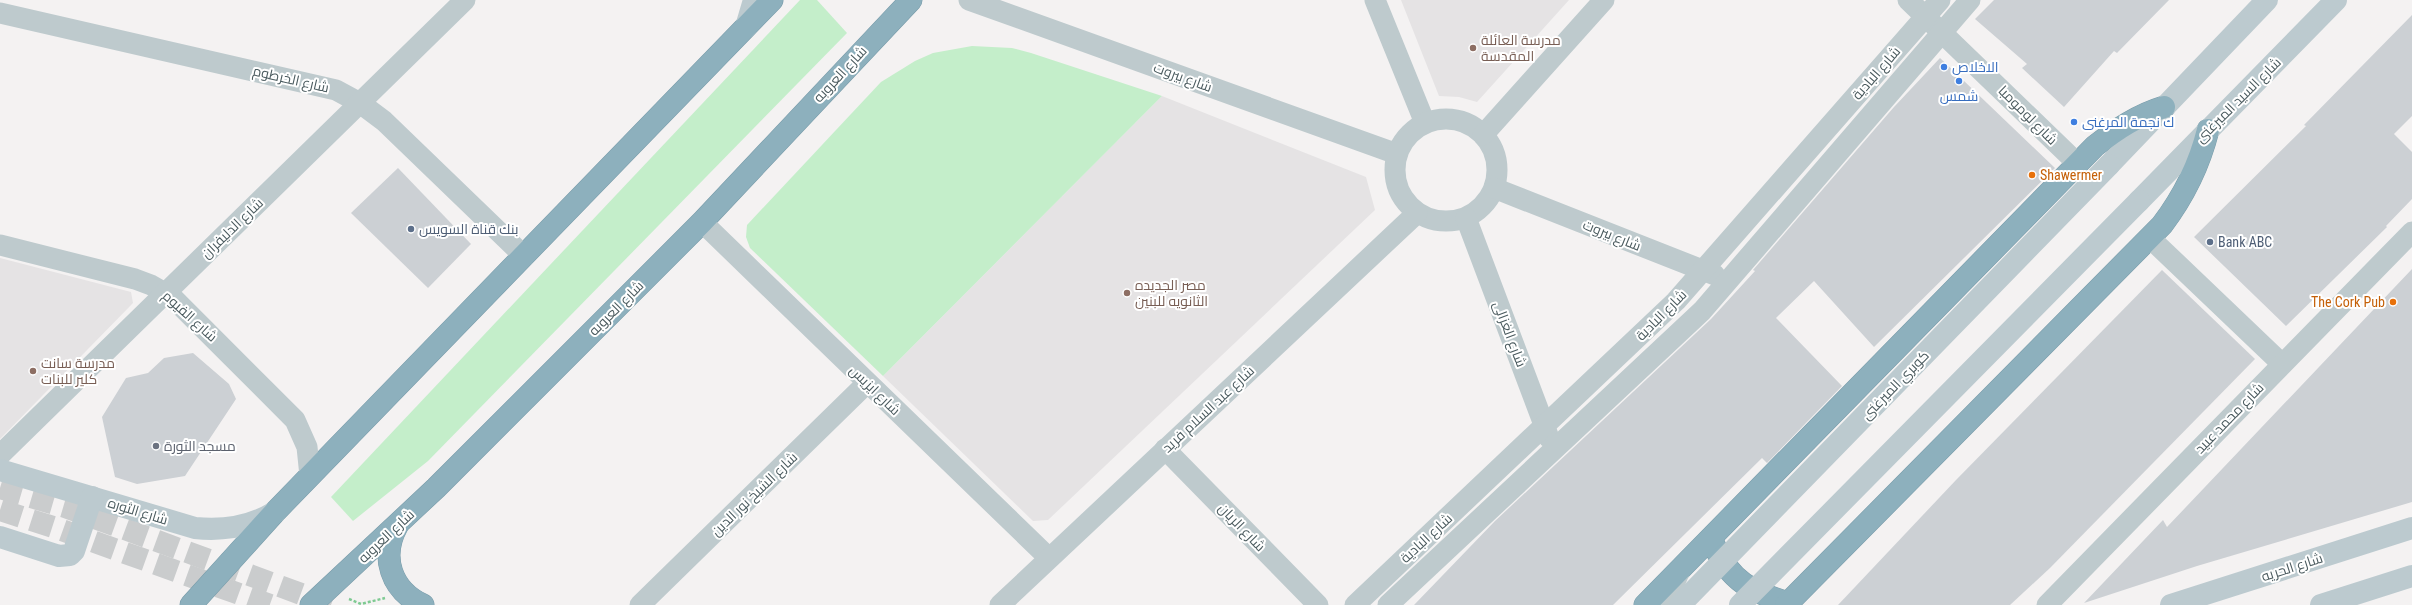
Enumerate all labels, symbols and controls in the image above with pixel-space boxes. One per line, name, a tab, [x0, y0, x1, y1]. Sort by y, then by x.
place label: مدرسة العائلة المقدسة	[1481, 32, 1561, 64]
street label: شارع العروبه	[810, 43, 871, 106]
marker: مدرسة العائلة المقدسة	[1468, 43, 1478, 53]
street label: شارع البادية	[1849, 43, 1904, 103]
street label: شارع السيد الميرغنى	[2192, 54, 2285, 147]
street label: شارع بيروت	[1151, 59, 1214, 96]
place label: الاخلاص	[1952, 59, 1999, 75]
street label: شارع الخرطوم	[251, 62, 331, 98]
marker: الاخلاص	[1939, 62, 1949, 72]
marker: شمس	[1954, 76, 1964, 86]
street label: شارع لومومبا	[1995, 82, 2061, 148]
place label: شمس	[1940, 88, 1978, 104]
place label: ك نجمة المرغنى	[2082, 114, 2174, 130]
marker: ك نجمة المرغنى	[2069, 117, 2079, 127]
place label: Shawermer	[2040, 167, 2102, 183]
marker: Shawermer	[2027, 170, 2037, 180]
street label: شارع الدليفران	[198, 195, 267, 262]
street label: شارع بيروت	[1580, 216, 1643, 255]
place label: بنك قناة السويس	[419, 221, 519, 237]
marker: بنك قناة السويس	[406, 224, 416, 234]
place label: Bank ABC	[2218, 234, 2272, 250]
marker: Bank ABC	[2205, 237, 2215, 247]
street label: شارع العروبه	[585, 277, 647, 339]
place label: مصر الجديده الثانويه للبنين	[1135, 277, 1208, 309]
street label: شارع البادية	[1632, 286, 1690, 344]
street label: شارع الفيوم	[158, 287, 221, 346]
marker: مصر الجديده الثانويه للبنين	[1122, 288, 1132, 298]
place label: The Cork Pub	[2311, 294, 2385, 310]
marker: The Cork Pub	[2388, 297, 2398, 307]
street label: شارع الغزالى	[1489, 299, 1530, 369]
street label: كوبري الميرغنى	[1858, 347, 1935, 426]
place label: مدرسة سانت كلير للبنات	[41, 355, 115, 387]
street label: شارع ايزيس	[846, 362, 904, 419]
street label: شارع عبد السلام فريد	[1159, 362, 1259, 457]
marker: مدرسة سانت كلير للبنات	[28, 366, 38, 376]
street label: شارع محمد عبيد	[2191, 379, 2267, 457]
place label: مسجد الثورة	[164, 438, 236, 454]
marker: مسجد الثورة	[151, 441, 161, 451]
street label: شارع الشيخ نور الدين	[708, 449, 801, 540]
street label: شارع الثوره	[106, 494, 170, 529]
street label: شارع الريان	[1215, 500, 1269, 555]
street label: شارع العروبه	[355, 506, 418, 567]
street label: شارع البادية	[1397, 510, 1456, 567]
street label: شارع الحريه	[2259, 550, 2325, 585]

